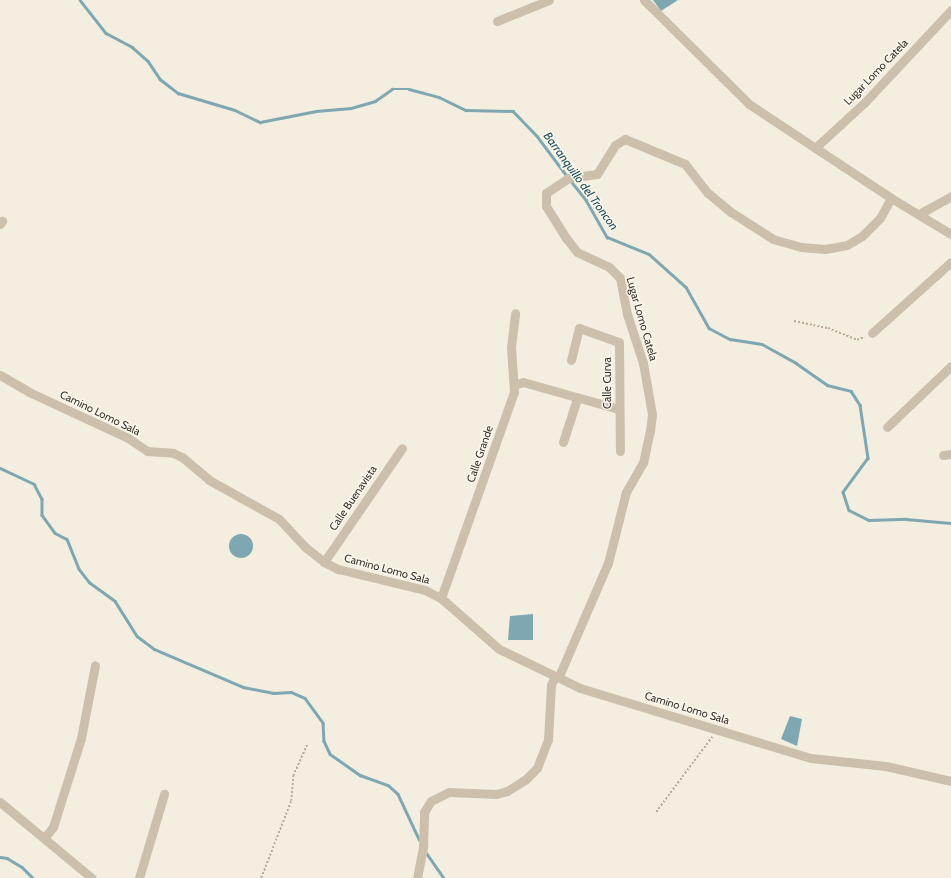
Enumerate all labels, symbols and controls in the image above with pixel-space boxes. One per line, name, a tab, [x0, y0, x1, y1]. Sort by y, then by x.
street label: Lugar Lomo Catela	[841, 36, 911, 108]
water label: Barranquillo del Troncon	[541, 129, 621, 233]
street label: Lugar Lomo Catela	[624, 276, 660, 362]
street label: Calle Curva	[600, 357, 614, 409]
street label: Camino Lomo Sala	[58, 388, 142, 438]
street label: Calle Grande	[464, 424, 496, 484]
street label: Calle Buenavista	[326, 463, 380, 533]
street label: Camino Lomo Sala	[343, 551, 431, 587]
street label: Camino Lomo Sala	[643, 689, 731, 727]

